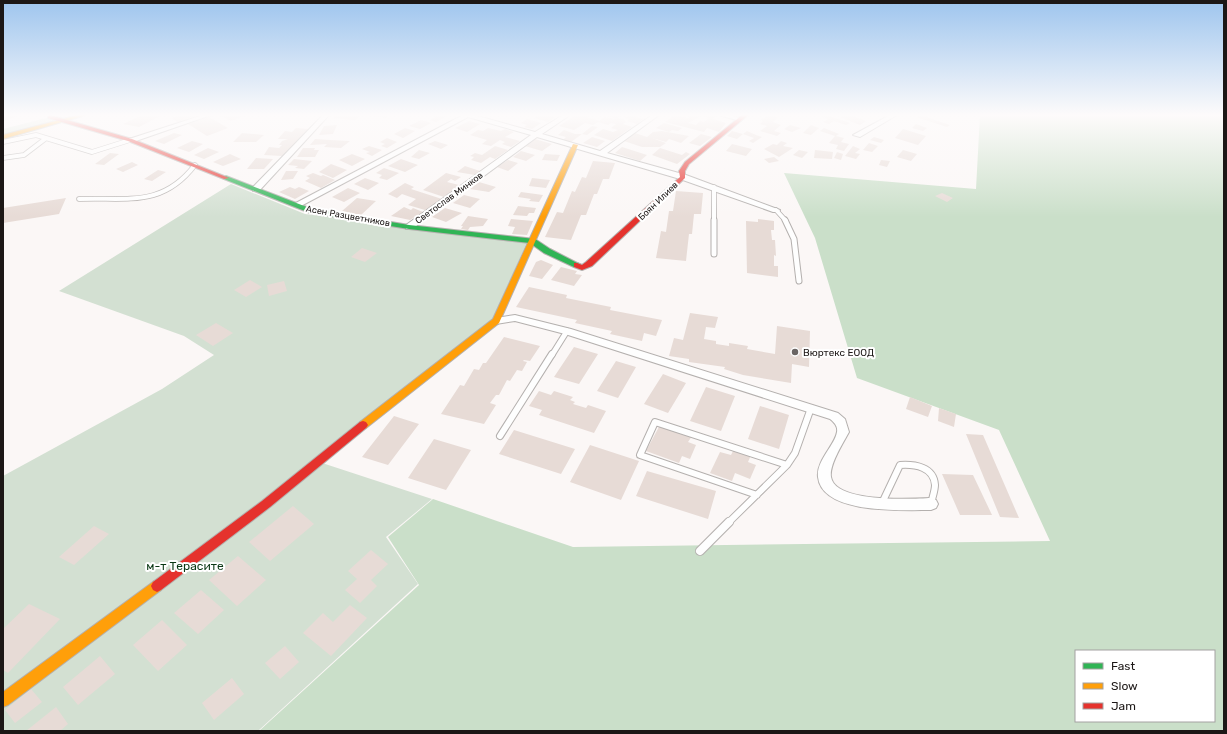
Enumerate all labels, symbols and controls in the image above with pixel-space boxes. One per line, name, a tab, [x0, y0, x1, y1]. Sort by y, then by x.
street label: Светослав Минков	[413, 170, 485, 226]
street label: Боян Илиев	[636, 180, 680, 222]
street label: Асен Разцветников	[305, 204, 391, 228]
marker: Вюртекс ЕООД	[790, 347, 800, 357]
place label: Вюртекс ЕООД	[803, 347, 874, 359]
park label: м-т Терасите	[146, 559, 224, 573]
legend	[1075, 650, 1215, 722]
text: Fast	[1111, 659, 1135, 673]
text: Slow	[1111, 679, 1138, 693]
text: Jam	[1111, 699, 1136, 713]

